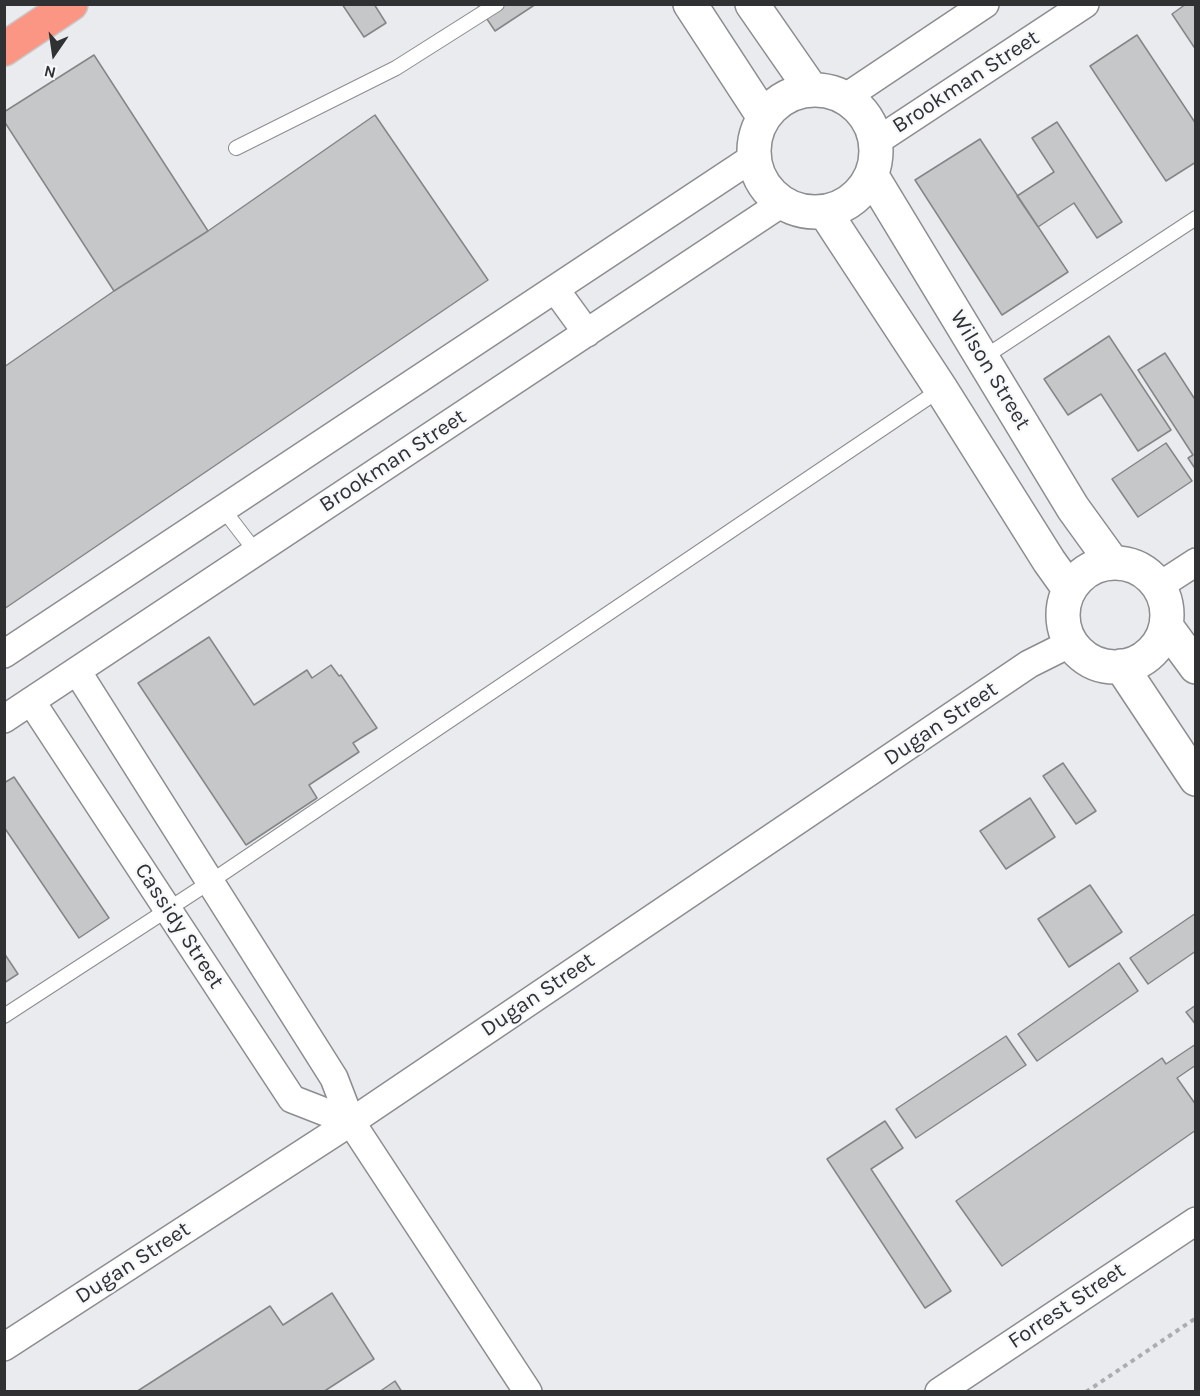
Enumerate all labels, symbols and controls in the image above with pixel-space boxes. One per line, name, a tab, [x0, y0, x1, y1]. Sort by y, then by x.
north arrow	[24, 24, 84, 84]
street label: Brookman Street	[888, 25, 1044, 139]
text: N	[42, 61, 58, 83]
street label: Wilson Street	[944, 305, 1036, 435]
street label: Brookman Street	[315, 404, 471, 518]
street label: Dugan Street	[879, 676, 1003, 772]
street label: Cassidy Street	[129, 858, 229, 994]
street label: Dugan Street	[476, 947, 600, 1043]
street label: Dugan Street	[71, 1216, 195, 1310]
street label: Forrest Street	[1003, 1257, 1131, 1355]

